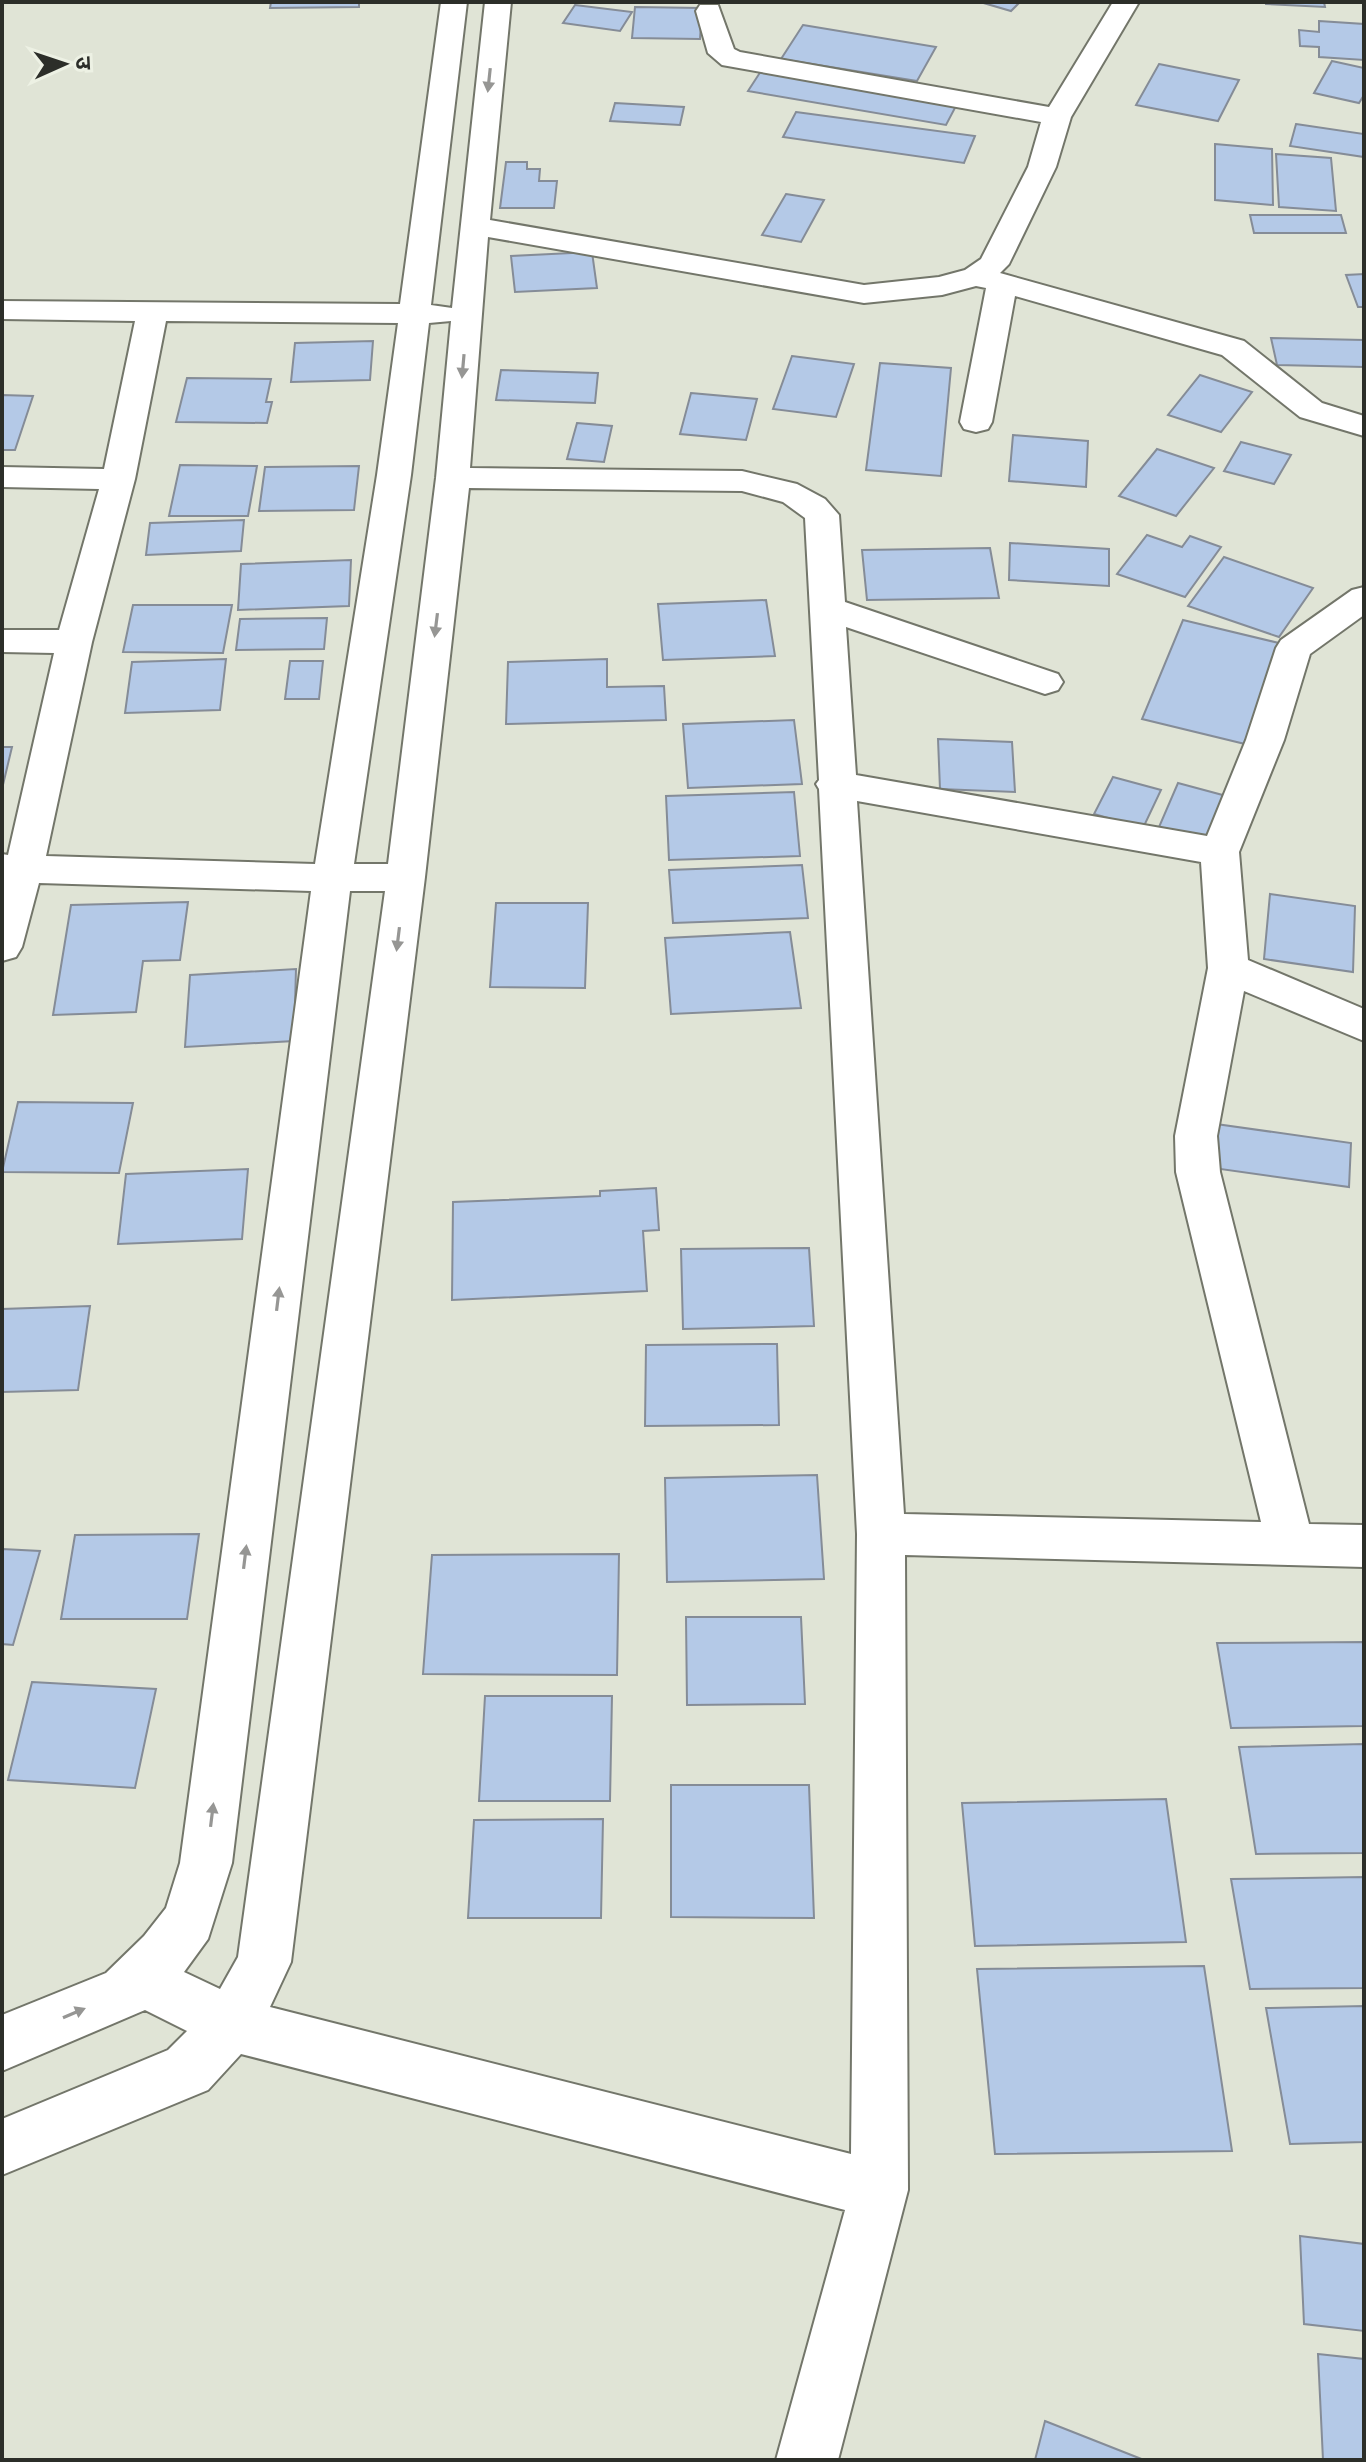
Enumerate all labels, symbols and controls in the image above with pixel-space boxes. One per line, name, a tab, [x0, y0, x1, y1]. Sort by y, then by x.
north arrow	[24, 24, 104, 104]
text: उ	[70, 56, 98, 71]
one-way arrow	[483, 67, 496, 92]
one-way arrow	[456, 354, 469, 379]
one-way arrow	[429, 613, 442, 638]
one-way arrow	[391, 926, 404, 951]
one-way arrow	[272, 1286, 285, 1311]
one-way arrow	[239, 1544, 252, 1569]
one-way arrow	[206, 1802, 219, 1827]
one-way arrow	[62, 2007, 86, 2020]

